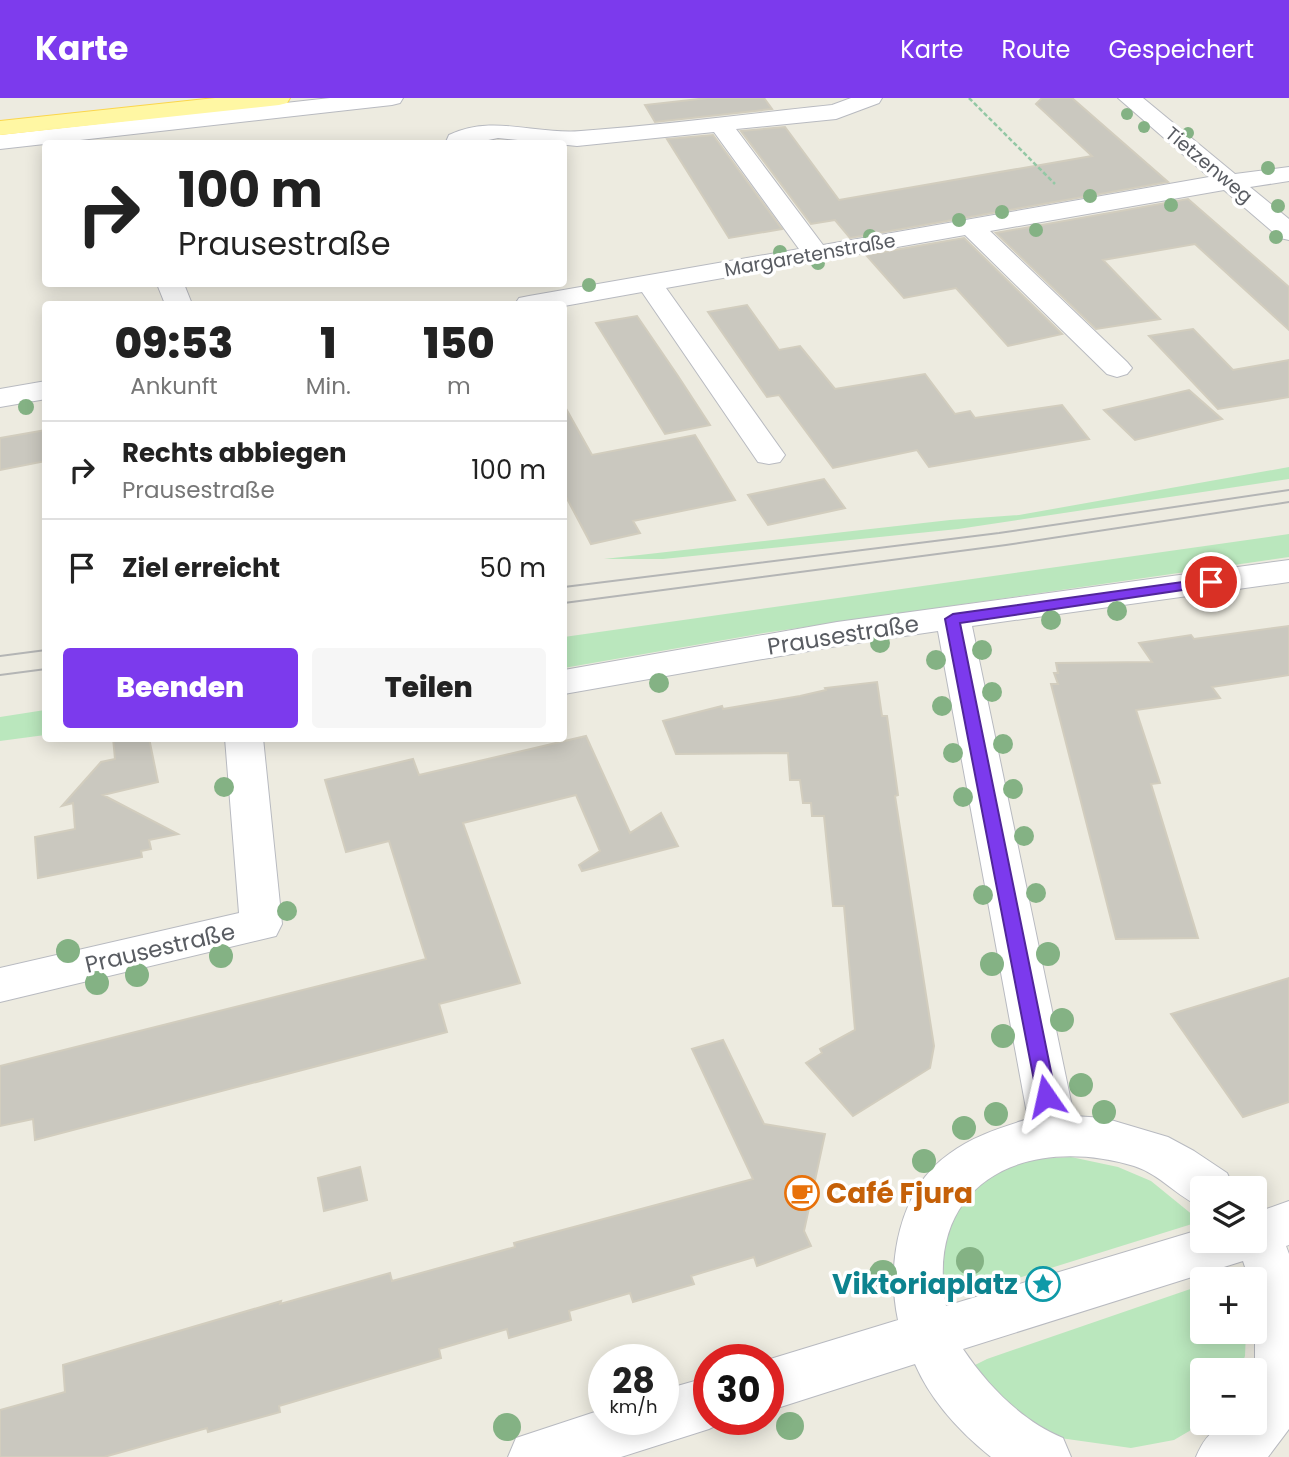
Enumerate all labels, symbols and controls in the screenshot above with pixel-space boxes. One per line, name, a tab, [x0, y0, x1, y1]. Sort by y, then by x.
text: Karte	[35, 25, 128, 72]
text: Karte	[900, 33, 963, 66]
text: Route	[1001, 33, 1070, 66]
text: Gespeichert	[1108, 33, 1254, 66]
street label: Tietzenweg	[1160, 120, 1258, 210]
text: 100 m	[178, 156, 323, 224]
icon: right	[63, 168, 154, 259]
text: Prausestraße	[178, 221, 391, 266]
street label: Margaretenstraße	[722, 227, 898, 283]
text: 09:53	[114, 314, 233, 373]
text: 1	[320, 314, 336, 373]
text: 150	[423, 314, 495, 373]
text: Ankunft	[130, 370, 218, 402]
text: Min.	[306, 370, 351, 402]
text: m	[447, 370, 471, 402]
text: Rechts abbiegen	[122, 435, 347, 471]
icon: right	[63, 451, 101, 489]
text: 100 m	[471, 452, 546, 488]
text: Prausestraße	[122, 474, 275, 506]
icon: arrive	[63, 549, 101, 587]
text: Ziel erreicht	[122, 550, 280, 586]
text: 50 m	[480, 550, 546, 586]
pin	[1181, 552, 1241, 612]
icon: arrive	[1192, 563, 1230, 601]
street label: Prausestraße	[765, 607, 921, 663]
button: Beenden	[63, 648, 298, 728]
button: Teilen	[312, 648, 546, 728]
street label: Prausestraße	[82, 915, 238, 981]
position arrow	[1009, 1059, 1083, 1133]
cafe icon: Café Fjura	[783, 1174, 821, 1212]
place label: Café Fjura	[826, 1174, 973, 1213]
map controls	[1190, 1176, 1267, 1435]
button: layers	[1190, 1176, 1267, 1253]
place label: Viktoriaplatz	[832, 1265, 1018, 1304]
place icon: Viktoriaplatz	[1024, 1265, 1062, 1303]
button: +	[1190, 1267, 1267, 1344]
speed limit sign: 30	[693, 1344, 784, 1435]
text: 28	[612, 1356, 655, 1405]
button: −	[1190, 1358, 1267, 1435]
text: km/h	[610, 1394, 657, 1419]

